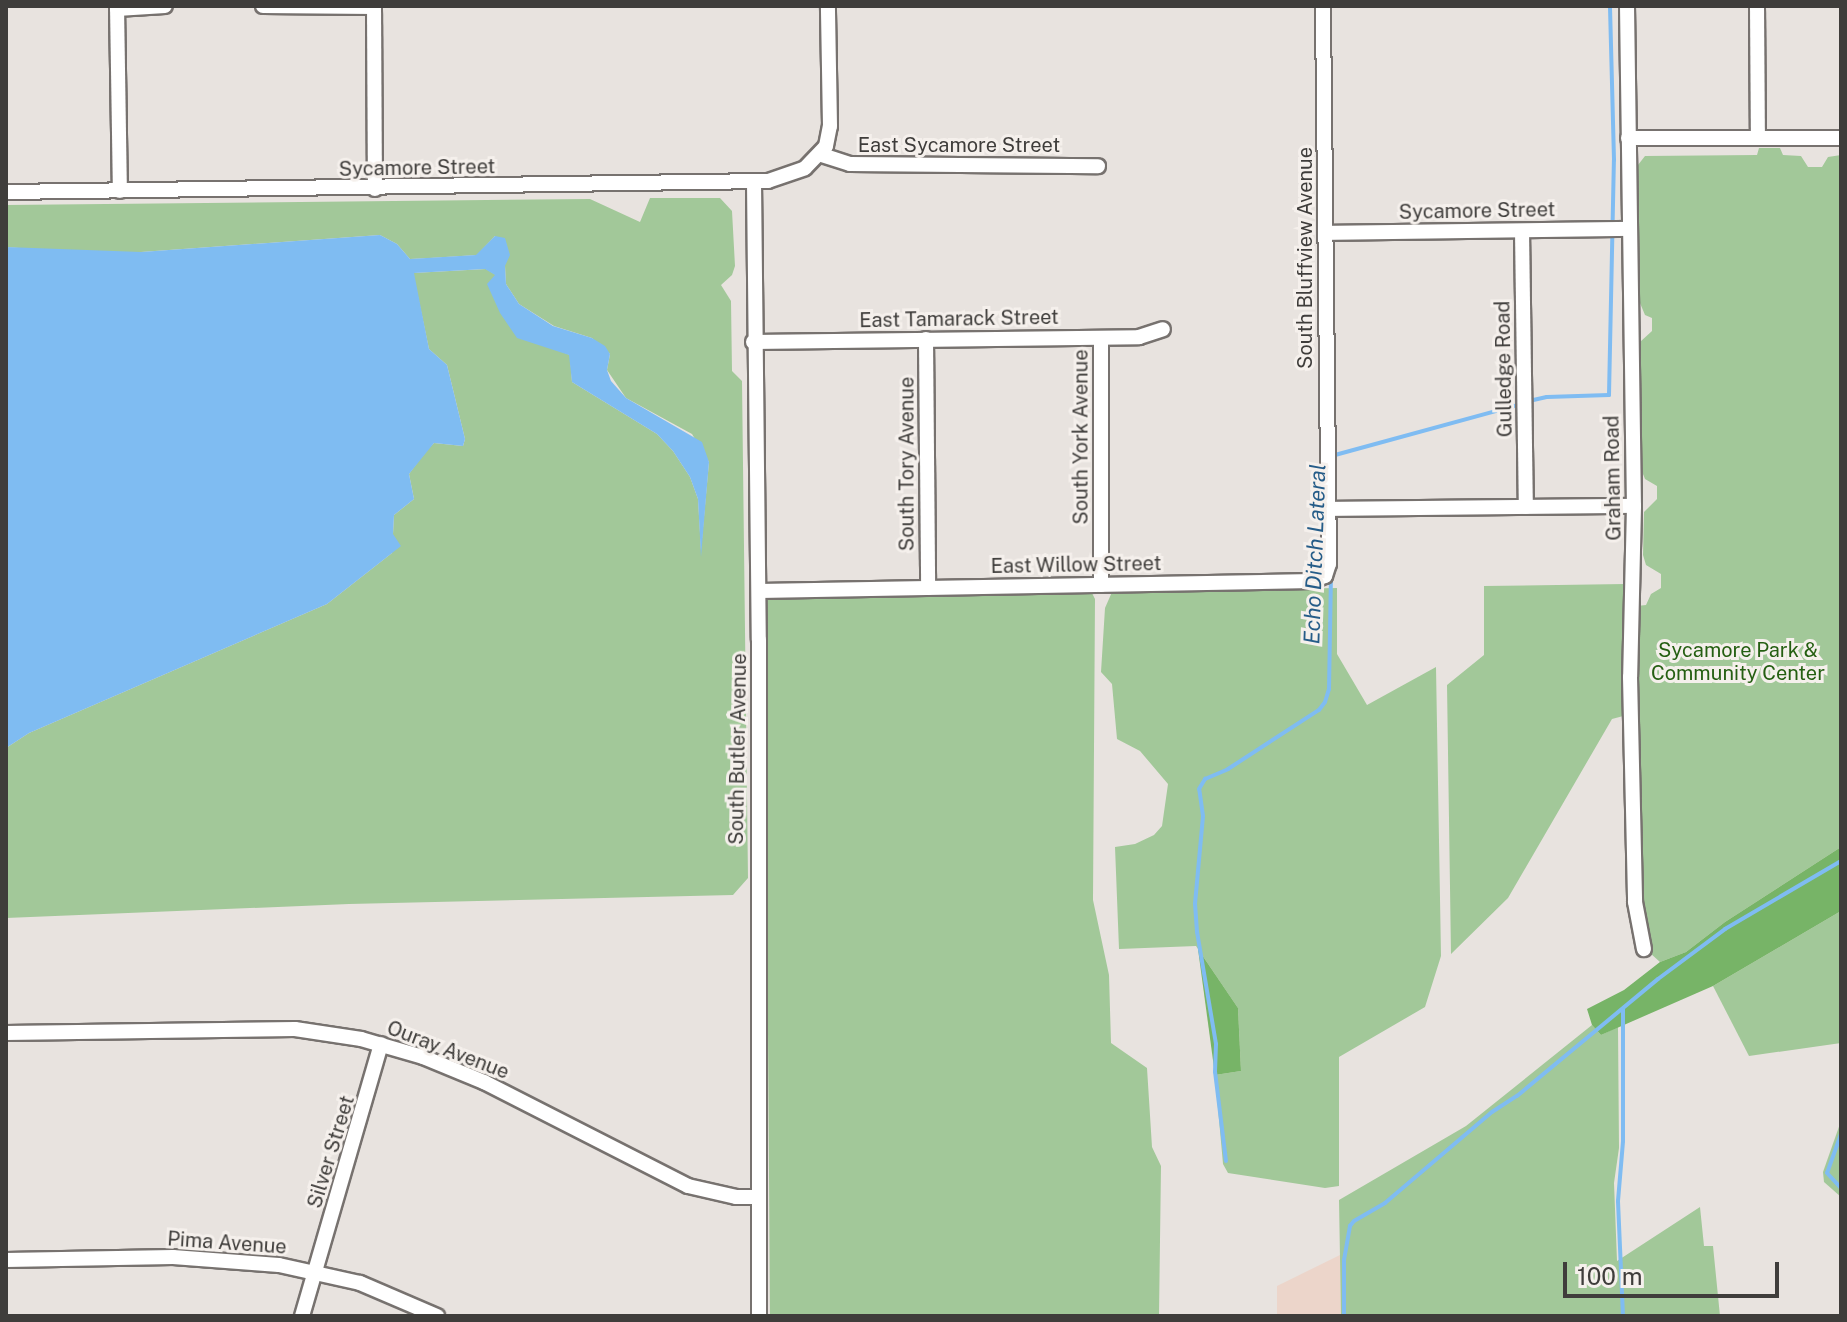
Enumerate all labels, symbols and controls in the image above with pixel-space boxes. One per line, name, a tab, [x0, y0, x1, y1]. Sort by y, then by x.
street label: East Sycamore Street	[858, 133, 1060, 157]
street label: South Bluffview Avenue	[1293, 147, 1317, 369]
street label: Sycamore Street	[338, 155, 496, 181]
street label: Sycamore Street	[1398, 198, 1556, 224]
street label: Gulledge Road	[1491, 300, 1517, 438]
street label: East Tamarack Street	[859, 305, 1059, 333]
street label: South York Avenue	[1069, 349, 1093, 525]
street label: South Tory Avenue	[895, 377, 919, 551]
street label: Graham Road	[1600, 415, 1626, 541]
water label: Echo Ditch Lateral	[1299, 463, 1331, 645]
street label: East Willow Street	[990, 552, 1162, 578]
park label: Sycamore Park & Community Center	[1651, 638, 1825, 685]
street label: South Butler Avenue	[724, 653, 752, 845]
street label: Ouray Avenue	[384, 1016, 512, 1084]
street label: Silver Street	[303, 1093, 359, 1211]
street label: Pima Avenue	[166, 1227, 288, 1259]
scale bar	[1567, 1246, 1783, 1296]
text: 100 m	[1577, 1262, 1643, 1290]

